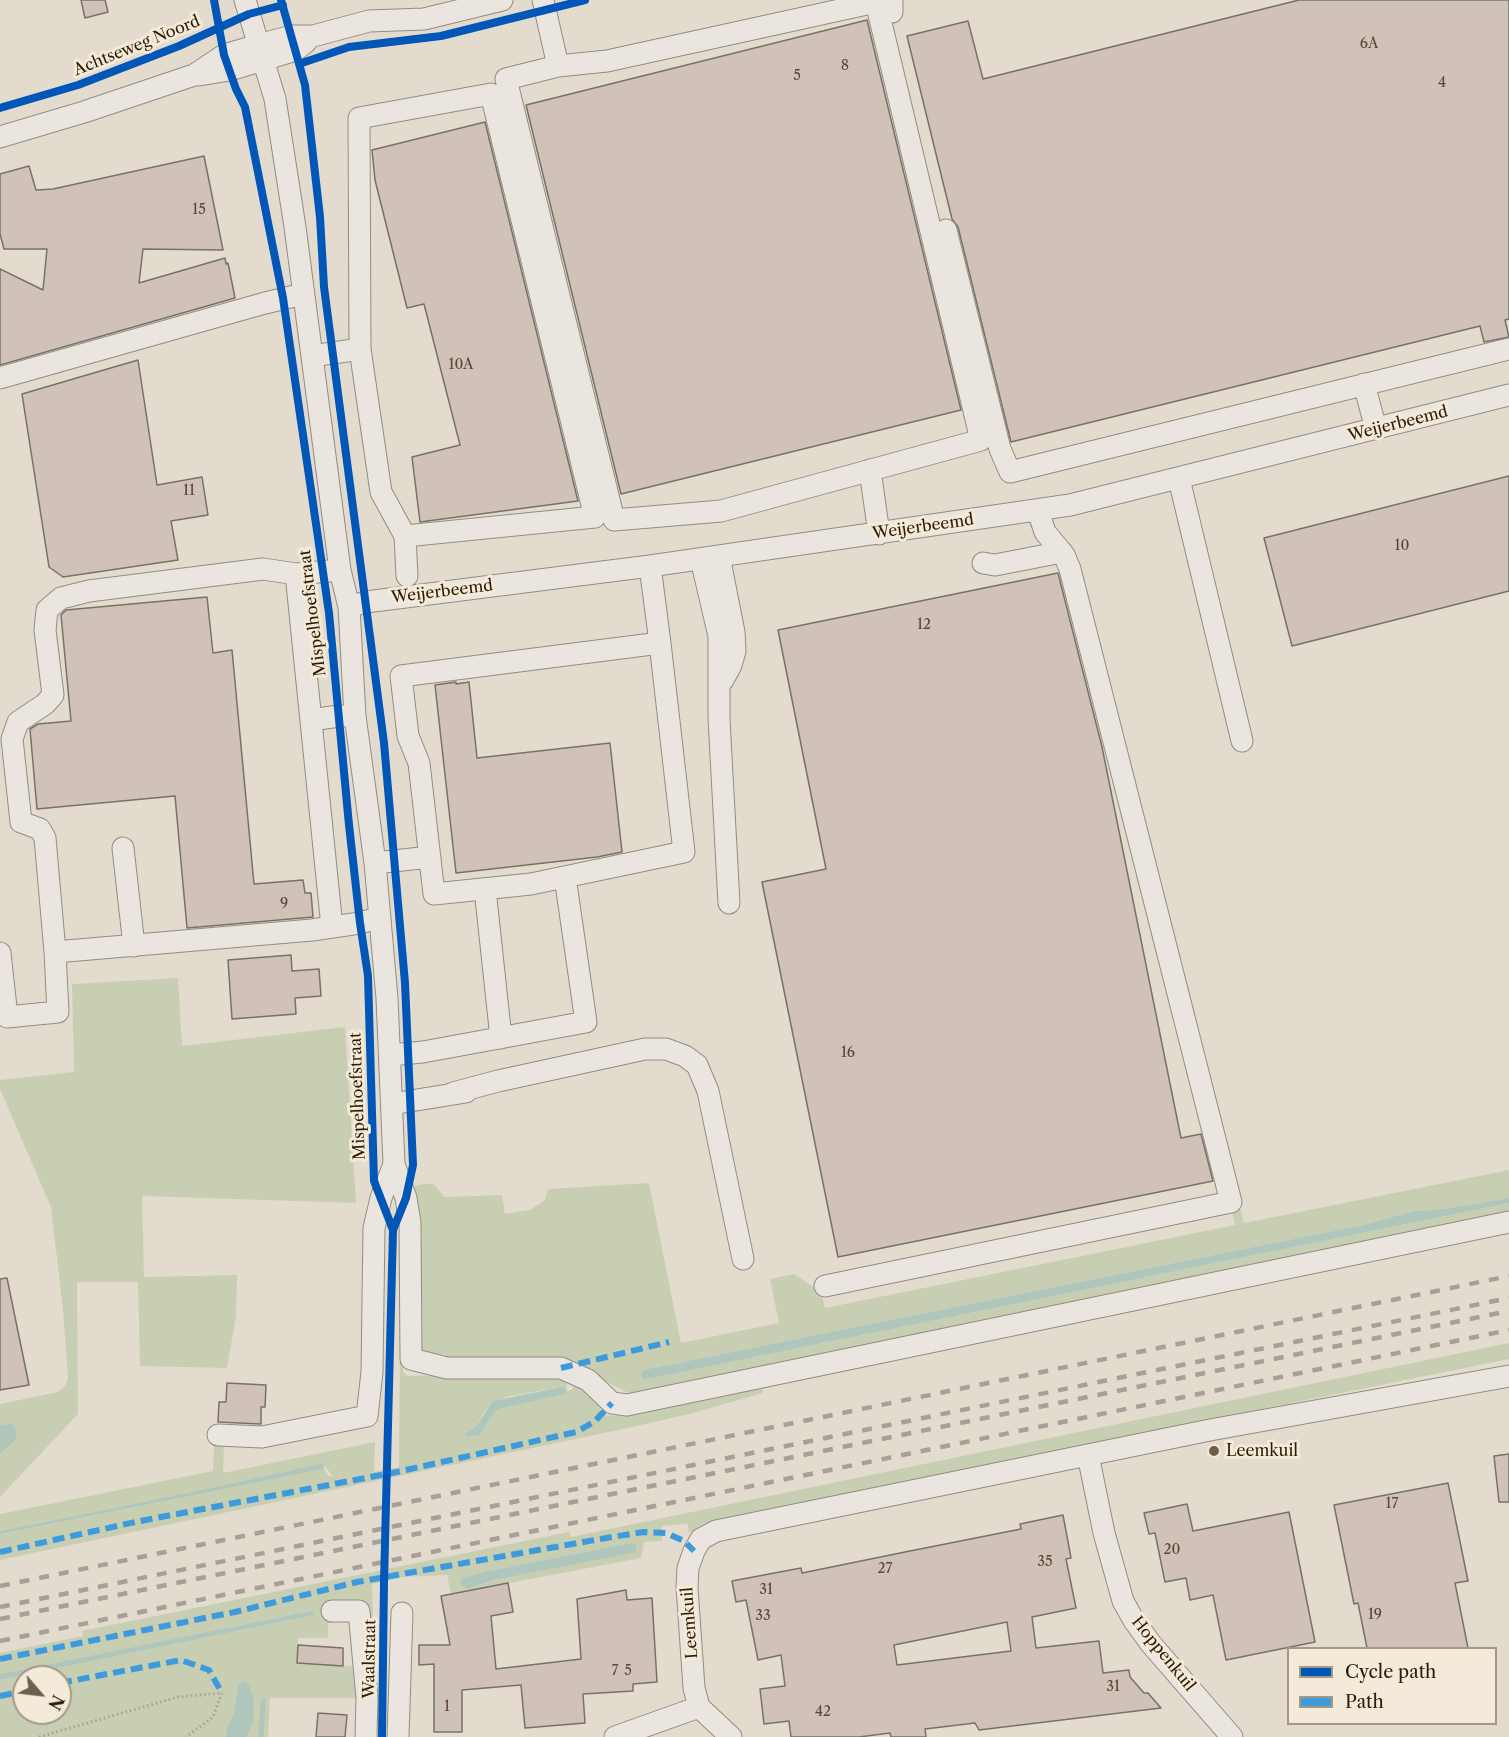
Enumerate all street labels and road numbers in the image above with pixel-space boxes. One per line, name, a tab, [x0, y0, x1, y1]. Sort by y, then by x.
street label: Achtseweg Noord	[71, 12, 203, 80]
street label: Weijerbeemd	[1346, 402, 1450, 446]
street label: Weijerbeemd	[871, 510, 975, 544]
street label: Mispelhoefstraat	[296, 548, 330, 678]
street label: Weijerbeemd	[390, 576, 494, 608]
street label: Mispelhoefstraat	[346, 1032, 370, 1160]
street label: Leemkuil	[678, 1586, 702, 1660]
street label: Hoppenkuil	[1127, 1613, 1199, 1695]
street label: Waalstraat	[360, 1619, 380, 1699]

